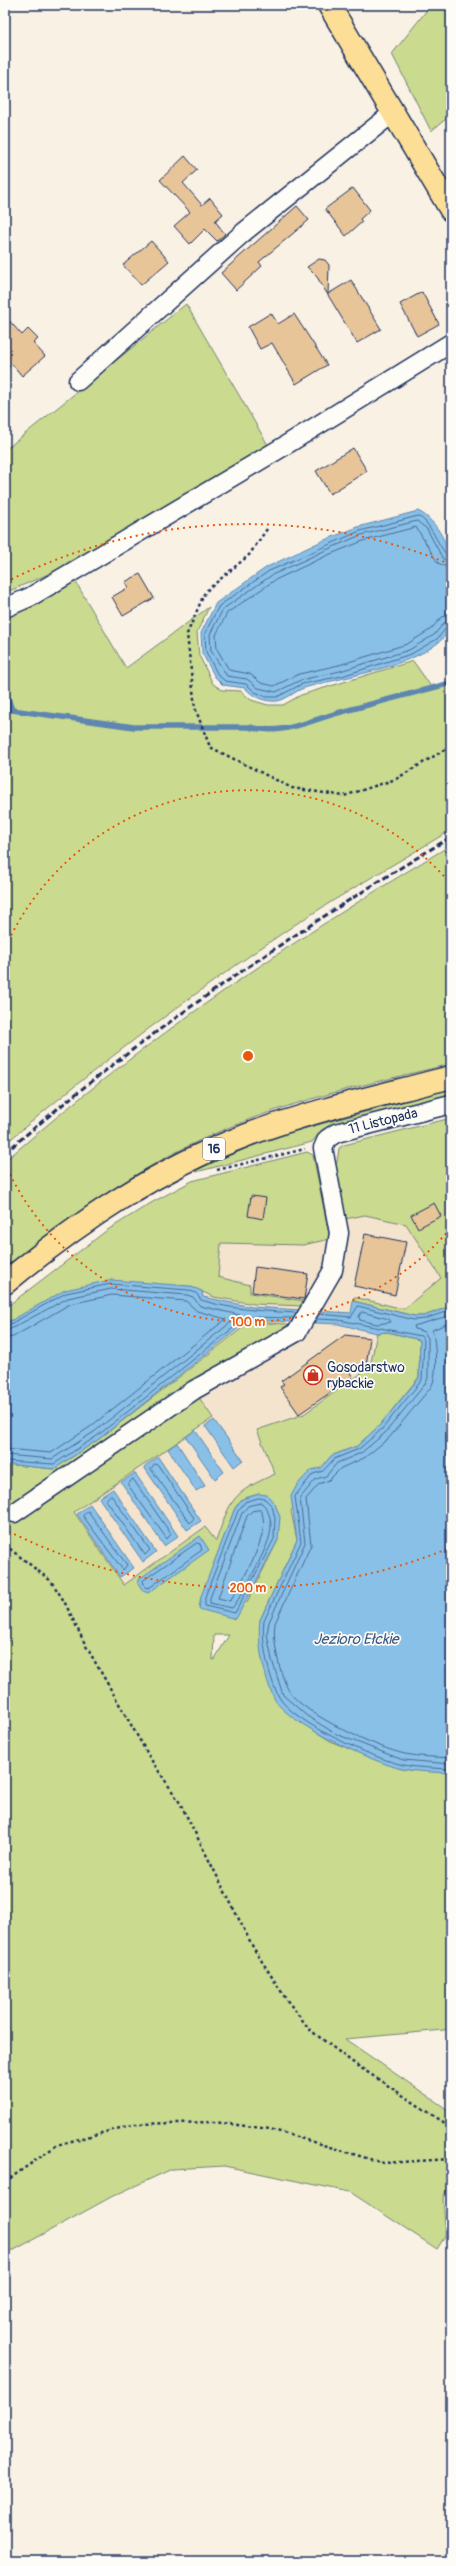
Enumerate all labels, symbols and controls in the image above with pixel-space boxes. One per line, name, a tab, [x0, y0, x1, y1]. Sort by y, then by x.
centre of rings	[241, 1049, 255, 1063]
street label: 11 Listopada	[347, 1104, 419, 1138]
road number: 16	[203, 1138, 225, 1160]
text: 100 m	[231, 1315, 266, 1330]
place label: Gosodarstwo rybackie	[327, 1359, 405, 1392]
shop icon: Gosodarstwo rybackie	[302, 1364, 324, 1386]
text: 200 m	[230, 1581, 267, 1596]
water label: Jezioro Ełckie	[314, 1630, 400, 1649]

